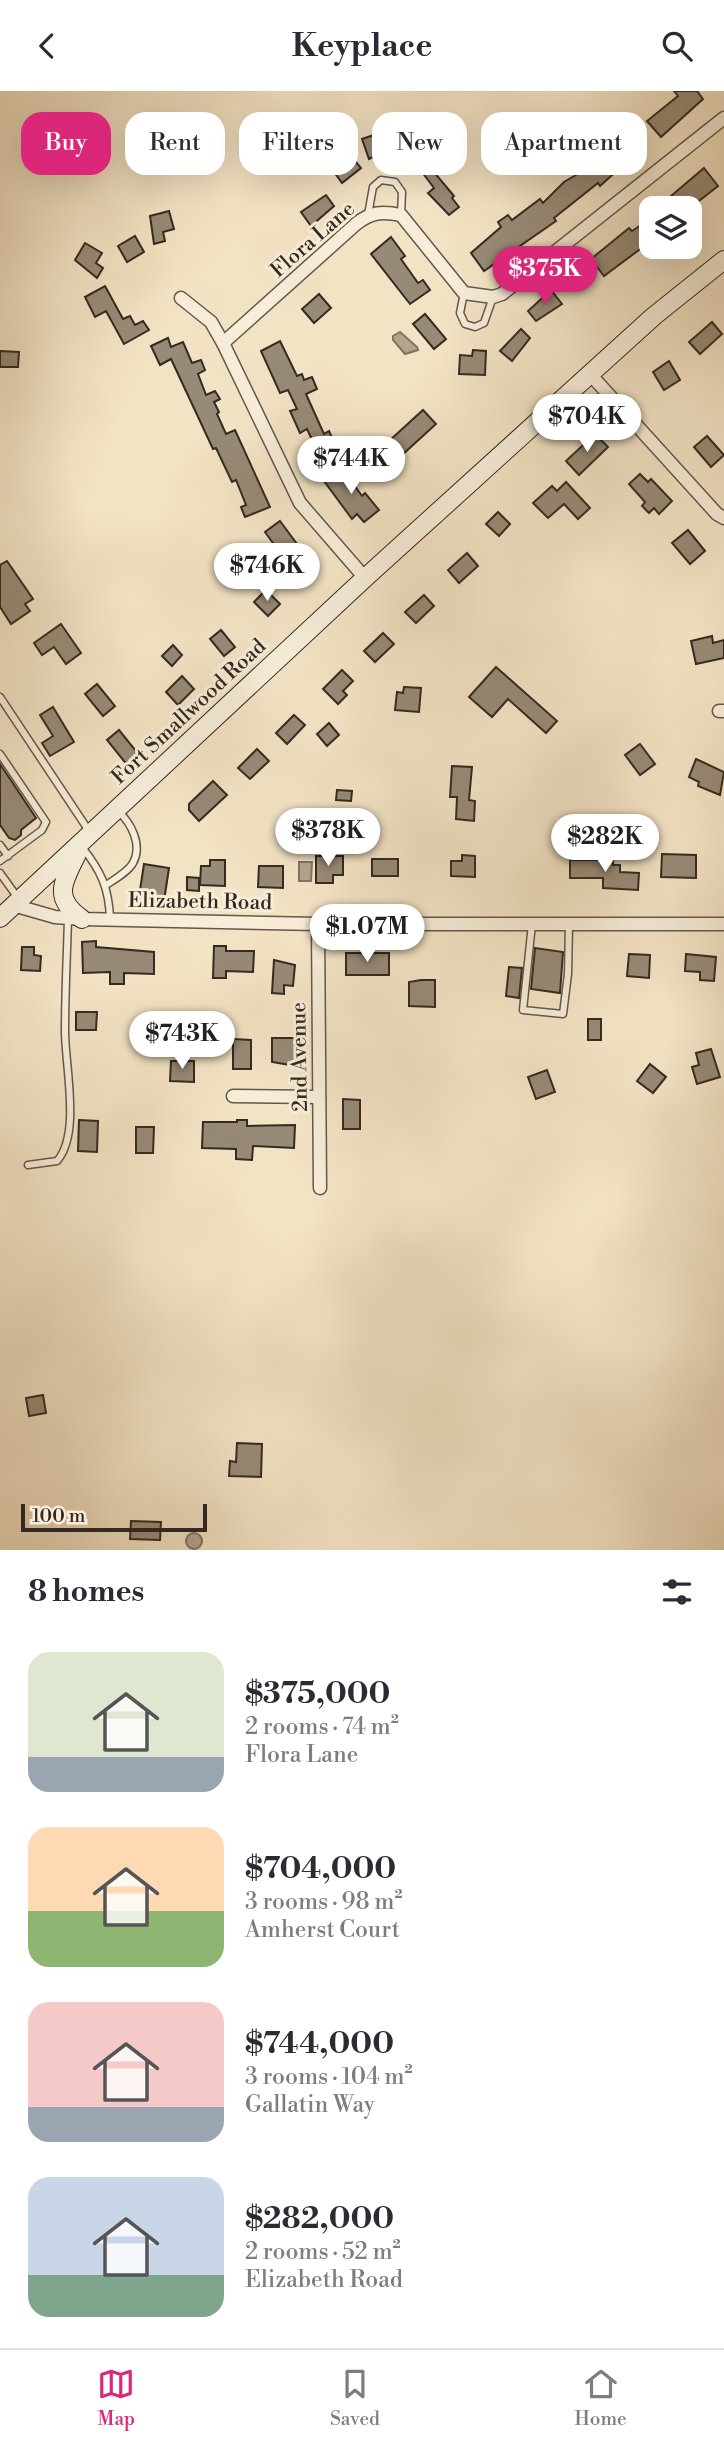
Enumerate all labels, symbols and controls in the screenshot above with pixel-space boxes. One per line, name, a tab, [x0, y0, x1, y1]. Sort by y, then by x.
text: Keyplace	[292, 26, 432, 66]
icon: back	[28, 27, 66, 65]
icon: search	[658, 27, 696, 65]
chip: Buy	[21, 112, 111, 175]
chip: Rent	[125, 112, 225, 175]
chip: Filters	[239, 112, 358, 175]
chip: New	[372, 112, 467, 175]
chip: Apartment	[481, 112, 647, 175]
street label: Flora Lane	[265, 196, 361, 284]
map controls	[639, 196, 702, 259]
button: layers	[639, 196, 702, 259]
pin: $375K	[496, 247, 594, 306]
text: $375K	[509, 255, 581, 283]
pin: $704K	[538, 395, 636, 454]
text: $704K	[548, 403, 626, 431]
pin: $744K	[302, 437, 400, 496]
text: $744K	[313, 445, 389, 473]
pin: $746K	[218, 543, 316, 603]
text: $746K	[230, 552, 304, 580]
street label: Fort Smallwood Road	[106, 634, 272, 790]
pin: $378K	[279, 809, 377, 868]
pin: $282K	[556, 815, 654, 874]
text: $378K	[291, 817, 365, 845]
text: $282K	[567, 823, 643, 851]
street label: Elizabeth Road	[128, 888, 272, 916]
pin: $1.07M	[310, 905, 424, 964]
text: $1.07M	[326, 913, 408, 941]
street label: 2nd Avenue	[286, 1002, 314, 1112]
pin: $743K	[133, 1011, 231, 1071]
text: $743K	[145, 1020, 219, 1048]
scale bar	[21, 1501, 206, 1533]
text: 100 m	[32, 1504, 85, 1528]
text: 8 homes	[28, 1573, 144, 1611]
icon: filters	[658, 1573, 696, 1611]
text: $375,000	[245, 1675, 390, 1713]
icon: home	[84, 1680, 168, 1764]
text: 2 rooms · 74 m²	[245, 1713, 399, 1741]
text: Flora Lane	[245, 1741, 358, 1769]
text: $704,000	[245, 1850, 396, 1888]
icon: home	[84, 1855, 168, 1939]
text: 3 rooms · 98 m²	[245, 1888, 402, 1916]
text: Amherst Court	[245, 1916, 400, 1944]
text: $744,000	[245, 2025, 394, 2063]
icon: home	[84, 2030, 168, 2114]
text: 3 rooms · 104 m²	[245, 2063, 413, 2091]
text: Gallatin Way	[245, 2091, 375, 2119]
text: $282,000	[245, 2200, 394, 2238]
icon: home	[84, 2205, 168, 2289]
text: 2 rooms · 52 m²	[245, 2238, 401, 2266]
text: Elizabeth Road	[245, 2266, 403, 2294]
tab: Map	[97, 2365, 135, 2431]
tab: Saved	[330, 2365, 380, 2431]
tab: Home	[575, 2365, 627, 2431]

